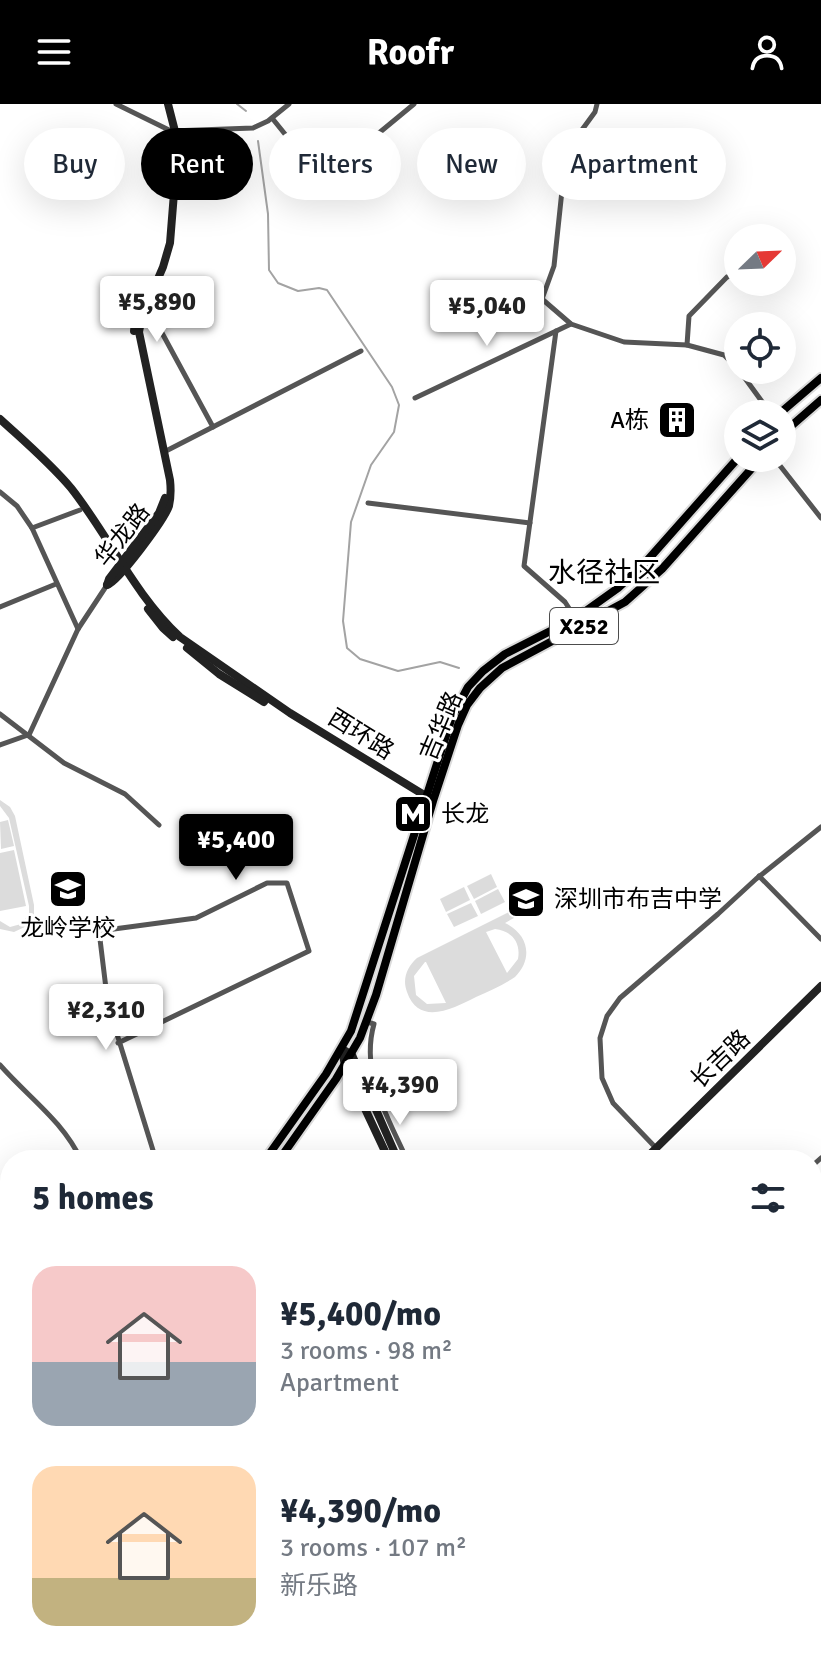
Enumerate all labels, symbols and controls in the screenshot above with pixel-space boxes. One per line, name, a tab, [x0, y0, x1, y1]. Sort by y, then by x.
icon: menu	[32, 30, 76, 74]
text: Roofr	[367, 30, 454, 75]
icon: person	[745, 30, 789, 74]
chip: Buy	[24, 128, 125, 200]
chip: Rent	[141, 128, 253, 200]
chip: Filters	[269, 128, 401, 200]
chip: New	[417, 128, 526, 200]
chip: Apartment	[542, 128, 726, 200]
north arrow	[724, 224, 796, 296]
map controls	[724, 224, 796, 472]
pin: ¥5,890	[92, 276, 222, 344]
pin: ¥5,040	[422, 280, 552, 348]
text: ¥5,890	[118, 286, 196, 318]
text: ¥5,040	[448, 290, 526, 322]
button: locate	[724, 312, 796, 384]
building icon: A栋	[656, 399, 698, 441]
button: layers	[724, 400, 796, 472]
place label: A栋	[610, 405, 649, 435]
street label: 华龙路	[88, 497, 156, 573]
district label: 水径社区	[548, 556, 660, 590]
road number: X252	[550, 608, 618, 644]
street label: 吉华路	[413, 687, 469, 765]
street label: 西环路	[323, 702, 399, 766]
metro station icon: 长龙	[392, 793, 434, 835]
place label: 长龙	[441, 799, 489, 829]
pin: ¥5,400	[171, 814, 301, 882]
text: ¥5,400	[197, 824, 275, 856]
school or university icon: 龙岭学校	[47, 868, 89, 910]
school or university icon: 深圳市布吉中学	[505, 878, 547, 920]
place label: 深圳市布吉中学	[554, 884, 722, 914]
place label: 龙岭学校	[20, 913, 116, 943]
pin: ¥2,310	[41, 984, 171, 1052]
text: ¥2,310	[67, 994, 145, 1026]
street label: 长吉路	[684, 1023, 756, 1095]
pin: ¥4,390	[335, 1059, 465, 1127]
text: ¥4,390	[361, 1069, 439, 1101]
icon: filters	[746, 1176, 790, 1220]
text: 5 homes	[32, 1177, 153, 1219]
text: ¥5,400/mo	[280, 1293, 441, 1335]
icon: home	[96, 1298, 192, 1394]
text: 3 rooms · 98 m²	[280, 1335, 453, 1367]
text: Apartment	[280, 1367, 399, 1399]
text: ¥4,390/mo	[280, 1490, 441, 1532]
icon: home	[96, 1498, 192, 1594]
text: 3 rooms · 107 m²	[280, 1532, 467, 1564]
text: 新乐路	[280, 1570, 358, 1602]

